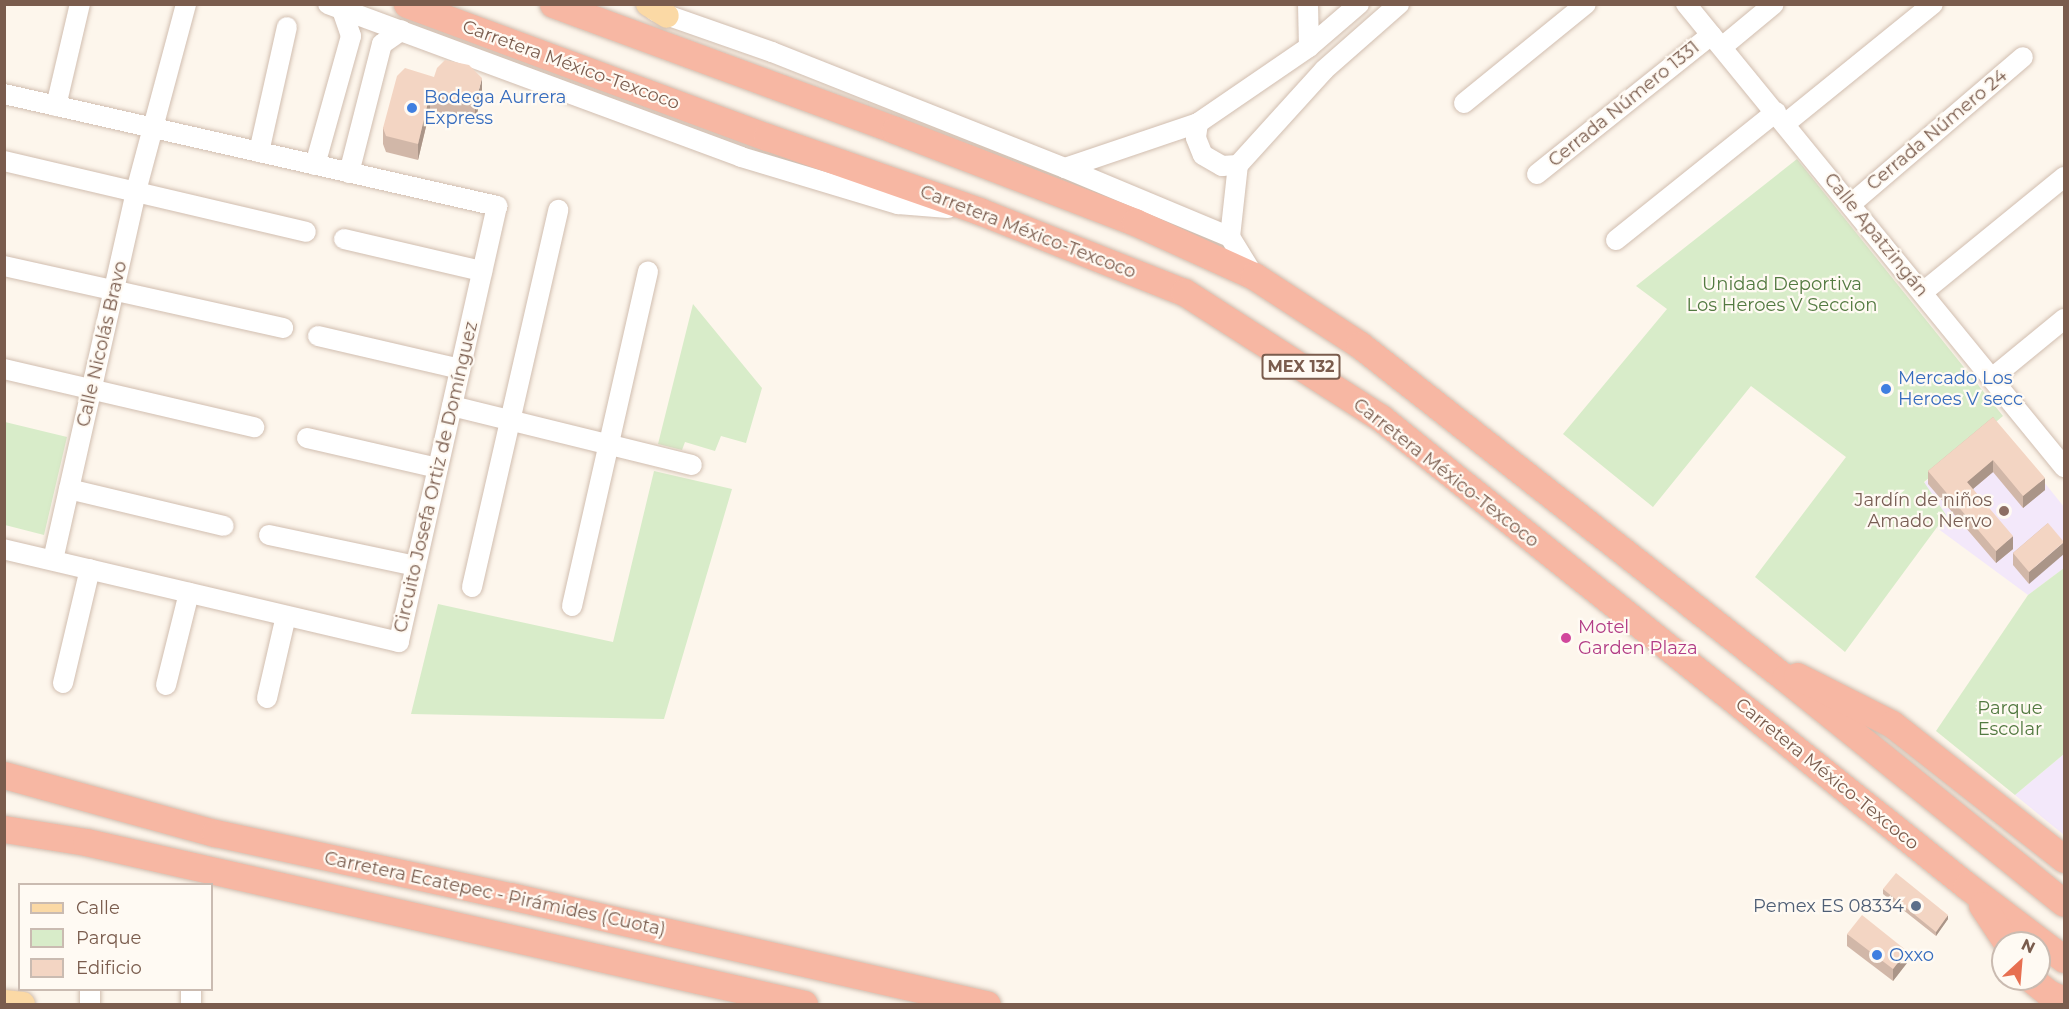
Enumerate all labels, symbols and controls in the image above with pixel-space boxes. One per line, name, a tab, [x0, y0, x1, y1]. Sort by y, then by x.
street label: Carretera México-Texcoco	[459, 16, 683, 114]
street label: Cerrada Número 1331	[1544, 36, 1704, 172]
street label: Cerrada Número 24	[1863, 65, 2011, 195]
place label: Bodega Aurrera Express	[424, 87, 566, 130]
marker: Bodega Aurrera Express	[405, 101, 419, 115]
street label: Calle Apatzingán	[1820, 169, 1932, 301]
street label: Carretera México-Texcoco	[917, 181, 1139, 283]
street label: Calle Nicolás Bravo	[72, 259, 132, 429]
park label: Unidad Deportiva Los Heroes V Seccion	[1687, 274, 1877, 316]
street label: Circuito Josefa Ortiz de Domínguez	[390, 319, 482, 635]
road number: MEX 132	[1260, 354, 1342, 380]
place label: Mercado Los Heroes V secc	[1898, 368, 2023, 410]
marker: Mercado Los Heroes V secc	[1879, 382, 1893, 396]
street label: Carretera México-Texcoco	[1349, 394, 1543, 552]
place label: Jardín de niños Amado Nervo	[1854, 490, 1992, 532]
marker: Jardín de niños Amado Nervo	[1997, 504, 2011, 518]
place label: Motel Garden Plaza	[1578, 617, 1698, 660]
marker: Motel Garden Plaza	[1559, 631, 1573, 645]
street label: Carretera México-Texcoco	[1731, 693, 1923, 855]
park label: Parque Escolar	[1977, 698, 2043, 740]
street label: Carretera Ecatepec - Pirámides (Cuota)	[322, 847, 668, 941]
legend	[18, 883, 213, 991]
place label: Pemex ES 08334	[1753, 895, 1904, 917]
text: Calle	[76, 897, 120, 919]
marker: Pemex ES 08334	[1909, 899, 1923, 913]
text: Parque	[76, 927, 141, 949]
north arrow	[1991, 931, 2051, 991]
text: N	[2018, 935, 2038, 958]
place label: Oxxo	[1889, 944, 1934, 966]
marker: Oxxo	[1870, 948, 1884, 962]
text: Edificio	[76, 957, 142, 979]

